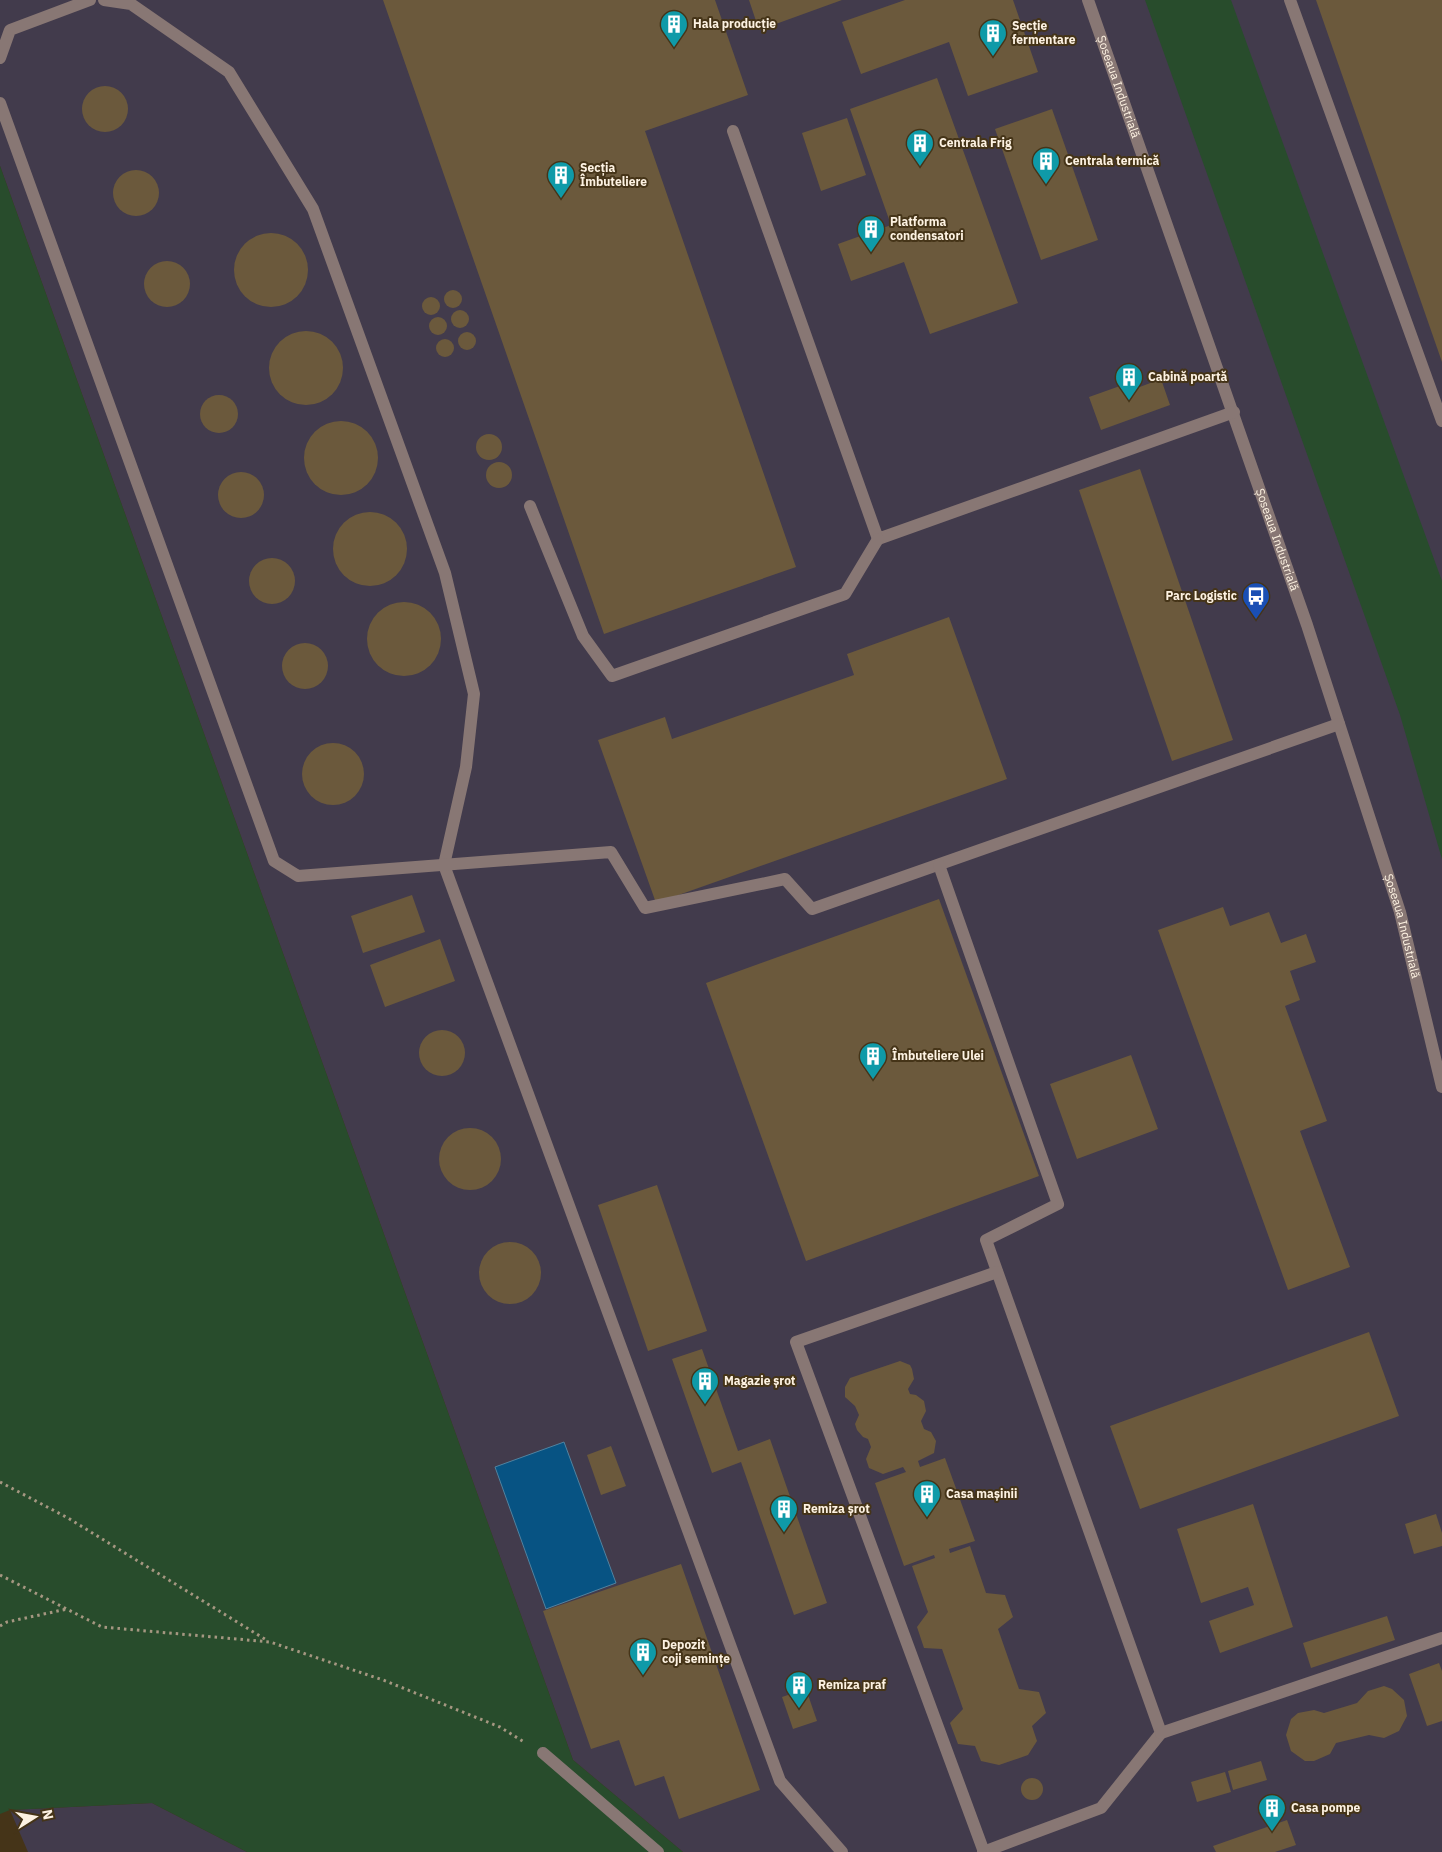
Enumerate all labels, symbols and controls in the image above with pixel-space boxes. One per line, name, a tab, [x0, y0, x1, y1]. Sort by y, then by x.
building icon: Hala producție	[659, 9, 689, 48]
place label: Hala producție	[693, 16, 776, 32]
building icon: Secție fermentare	[978, 18, 1008, 57]
place label: Secție fermentare	[1012, 18, 1076, 47]
street label: Șoseaua Industrială	[1094, 33, 1144, 140]
building icon: Centrala Frig	[905, 128, 935, 167]
place label: Centrala Frig	[939, 135, 1012, 150]
building icon: Centrala termică	[1031, 146, 1061, 185]
place label: Centrala termică	[1065, 153, 1160, 168]
building icon: Secția Îmbuteliere	[546, 160, 576, 199]
place label: Secția Îmbuteliere	[580, 160, 647, 189]
building icon: Platforma condensatori	[856, 214, 886, 253]
place label: Platforma condensatori	[890, 214, 964, 243]
building icon: Cabină poartă	[1114, 362, 1144, 401]
place label: Cabină poartă	[1148, 369, 1228, 384]
street label: Șoseaua Industrială	[1253, 486, 1303, 593]
bus stop icon: Parc Logistic	[1241, 581, 1271, 620]
place label: Parc Logistic	[1165, 588, 1237, 603]
street label: Șoseaua Industrială	[1381, 872, 1424, 980]
building icon: Îmbuteliere Ulei	[858, 1041, 888, 1080]
place label: Îmbuteliere Ulei	[892, 1047, 984, 1063]
building icon: Magazie șrot	[690, 1366, 720, 1405]
place label: Magazie șrot	[724, 1373, 796, 1389]
building icon: Casa mașinii	[912, 1479, 942, 1518]
place label: Casa mașinii	[946, 1486, 1017, 1502]
building icon: Remiza șrot	[769, 1494, 799, 1533]
place label: Remiza șrot	[803, 1501, 870, 1517]
building icon: Depozit coji semințe	[628, 1637, 658, 1676]
place label: Depozit coji semințe	[662, 1637, 730, 1667]
building icon: Remiza praf	[784, 1670, 814, 1709]
place label: Remiza praf	[818, 1677, 886, 1692]
north arrow	[10, 1792, 60, 1842]
building icon: Casa pompe	[1257, 1793, 1287, 1832]
place label: Casa pompe	[1291, 1800, 1360, 1815]
text: N	[38, 1808, 58, 1821]

